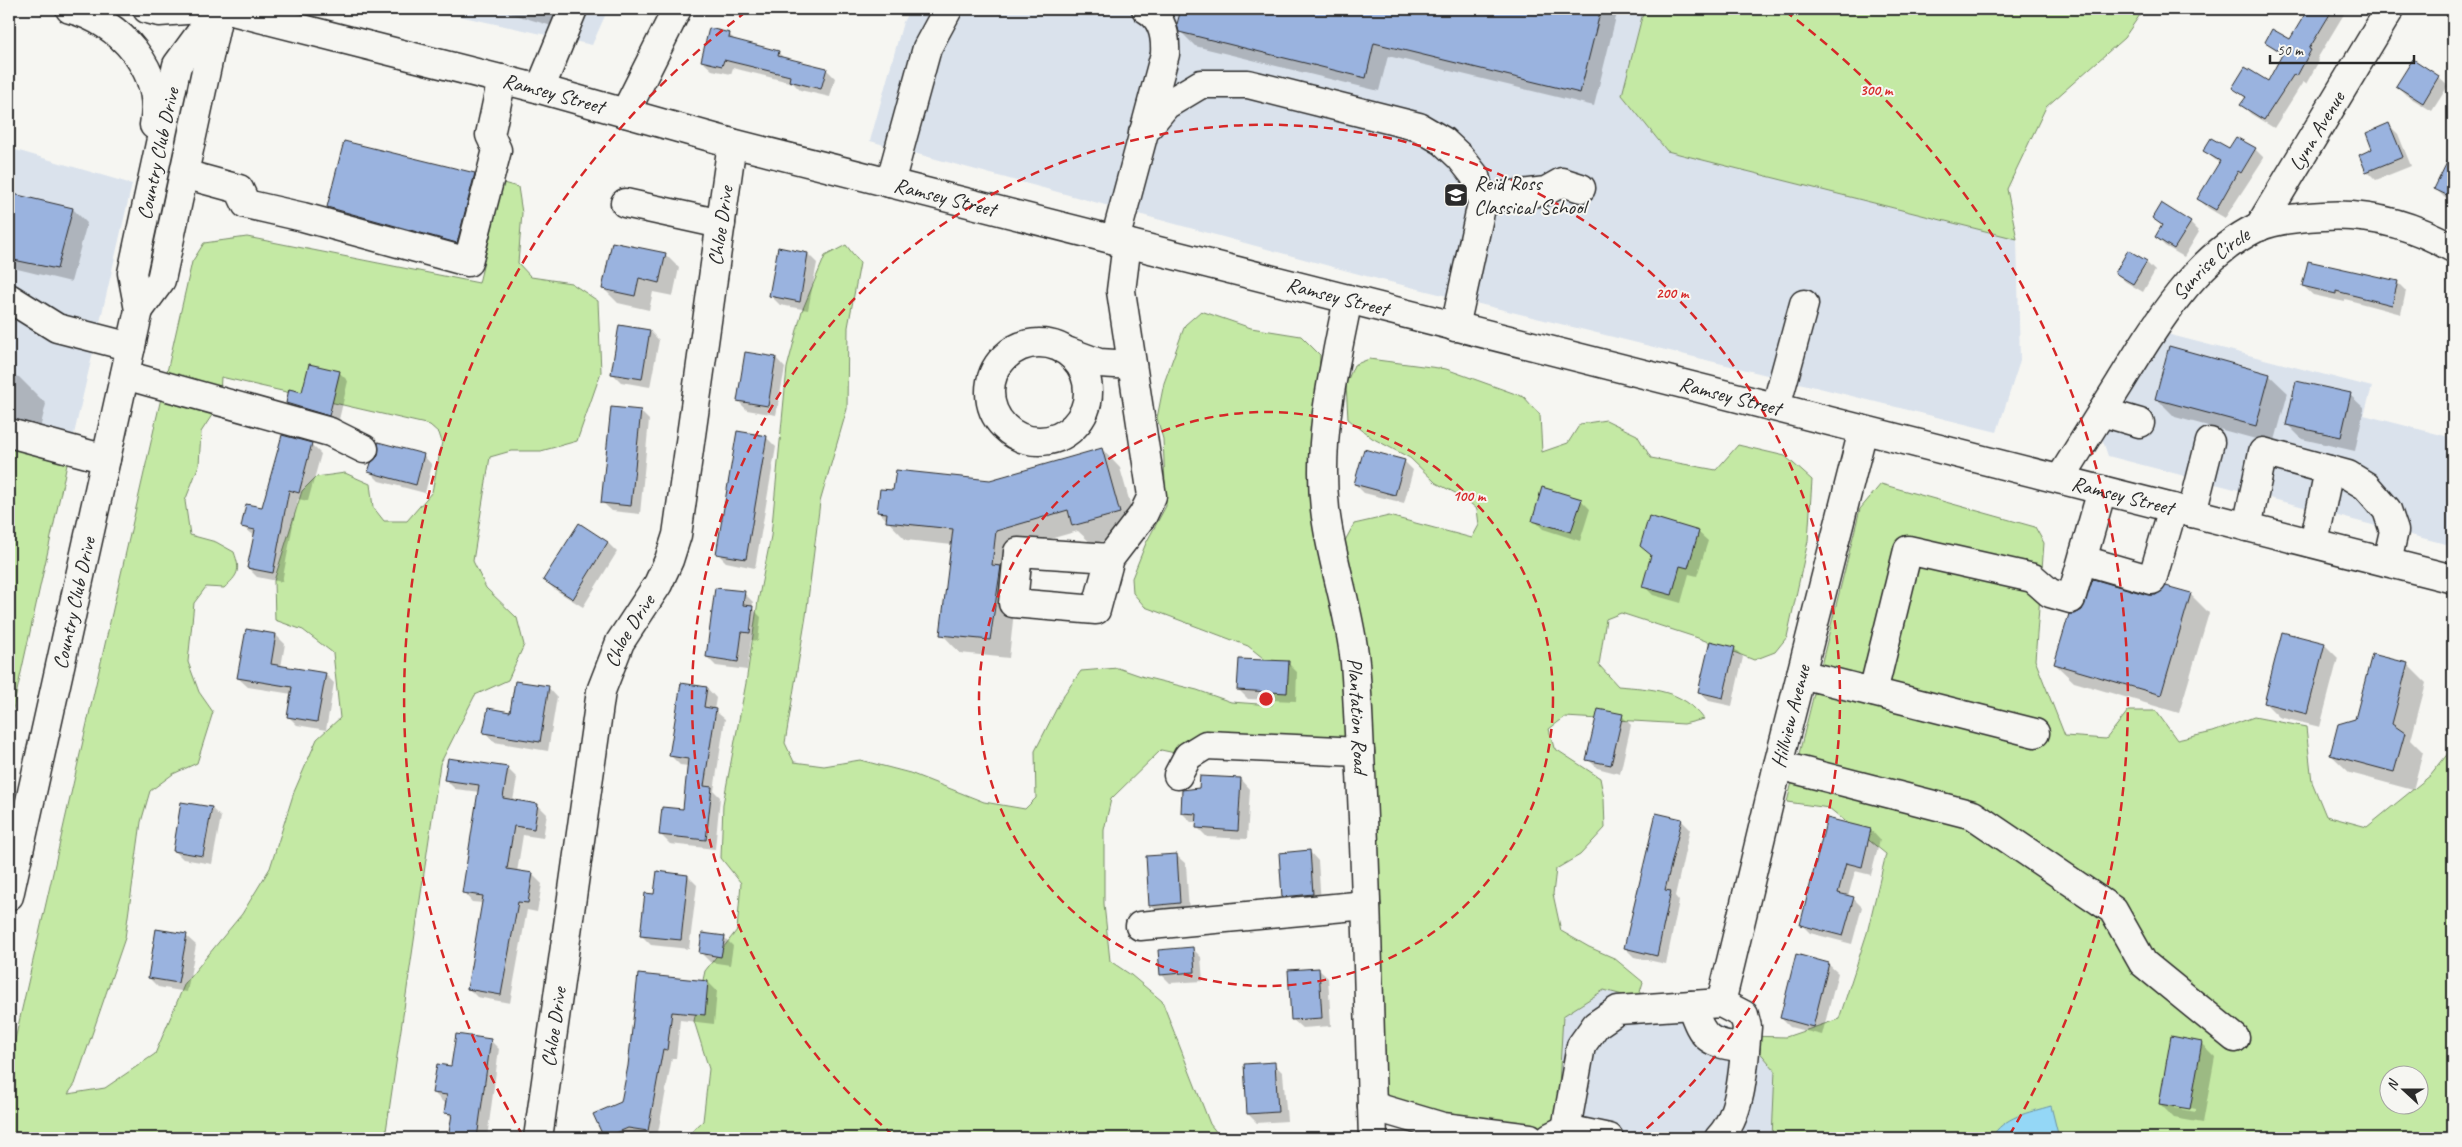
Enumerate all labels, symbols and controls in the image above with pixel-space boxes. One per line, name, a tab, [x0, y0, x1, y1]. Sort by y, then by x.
scale bar	[2270, 32, 2413, 64]
text: 50 m	[2277, 41, 2304, 60]
street label: Ramsey Street	[500, 67, 610, 120]
text: 300 m	[1860, 81, 1894, 100]
street label: Country Club Drive	[131, 84, 185, 222]
street label: Lynn Avenue	[2283, 86, 2351, 175]
place label: Reid Ross Classical School	[1474, 170, 1589, 220]
street label: Ramsey Street	[891, 172, 1001, 223]
street label: Chloe Drive	[702, 182, 739, 267]
school or university icon: Reid Ross Classical School	[1443, 182, 1469, 208]
street label: Sunrise Circle	[2166, 221, 2255, 306]
street label: Ramsey Street	[1284, 271, 1394, 323]
text: 200 m	[1656, 284, 1690, 303]
street label: Ramsey Street	[1676, 370, 1787, 422]
street label: Ramsey Street	[2069, 470, 2179, 521]
text: 100 m	[1453, 487, 1487, 506]
street label: Country Club Drive	[47, 534, 101, 671]
street label: Chloe Drive	[598, 588, 662, 671]
street label: Plantation Road	[1342, 657, 1374, 777]
street label: Hillview Avenue	[1765, 661, 1816, 770]
centre of rings	[1257, 690, 1275, 708]
street label: Chloe Drive	[535, 984, 572, 1069]
north arrow	[2380, 1064, 2430, 1114]
text: N	[2383, 1076, 2403, 1093]

